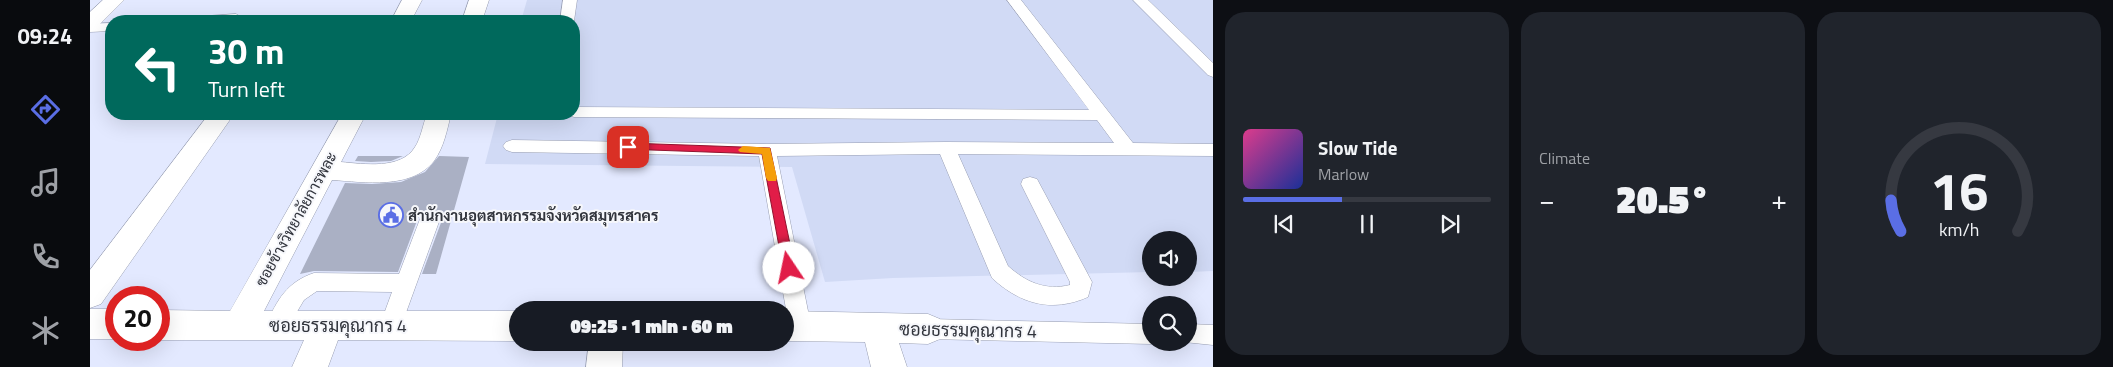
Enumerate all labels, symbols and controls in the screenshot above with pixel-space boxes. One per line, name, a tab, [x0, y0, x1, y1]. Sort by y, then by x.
text: 09:24	[18, 19, 72, 53]
text: 30 m	[208, 24, 284, 78]
icon: left	[125, 35, 190, 100]
text: Turn left	[208, 72, 285, 106]
icon: directions	[28, 92, 63, 127]
pin	[607, 126, 649, 168]
icon: arrive	[614, 133, 642, 161]
text: Slow Tide	[1318, 133, 1397, 162]
text: Climate	[1539, 146, 1590, 170]
street label: ซอยข้างวิทยาลัยการพละ	[249, 147, 343, 291]
text: 16	[1930, 151, 1988, 230]
text: Marlow	[1318, 162, 1369, 186]
icon: music	[28, 165, 63, 200]
text: 20.5°	[1616, 170, 1710, 228]
text: −	[1539, 178, 1555, 221]
text: +	[1771, 178, 1787, 221]
public building icon: สำนักงานอุตสาหกรรมจังหวัดสมุทรสาคร	[378, 202, 404, 228]
place label: สำนักงานอุตสาหกรรมจังหวัดสมุทรสาคร	[408, 204, 659, 227]
icon: previous	[1270, 210, 1298, 238]
icon: pause	[1353, 210, 1381, 238]
icon: next	[1436, 210, 1464, 238]
text: km/h	[1939, 216, 1979, 243]
map controls	[1142, 231, 1197, 351]
button: sound	[1142, 231, 1197, 286]
icon: phone	[28, 239, 63, 274]
position arrow	[762, 241, 814, 293]
speed limit sign: 20	[105, 286, 170, 351]
button: search	[1142, 296, 1197, 351]
text: 09:25 · 1 min · 60 m	[570, 311, 733, 340]
street label: ซอยธรรมคุณากร 4	[269, 312, 407, 339]
icon: climate	[28, 313, 63, 348]
street label: ซอยธรรมคุณากร 4	[899, 315, 1037, 345]

